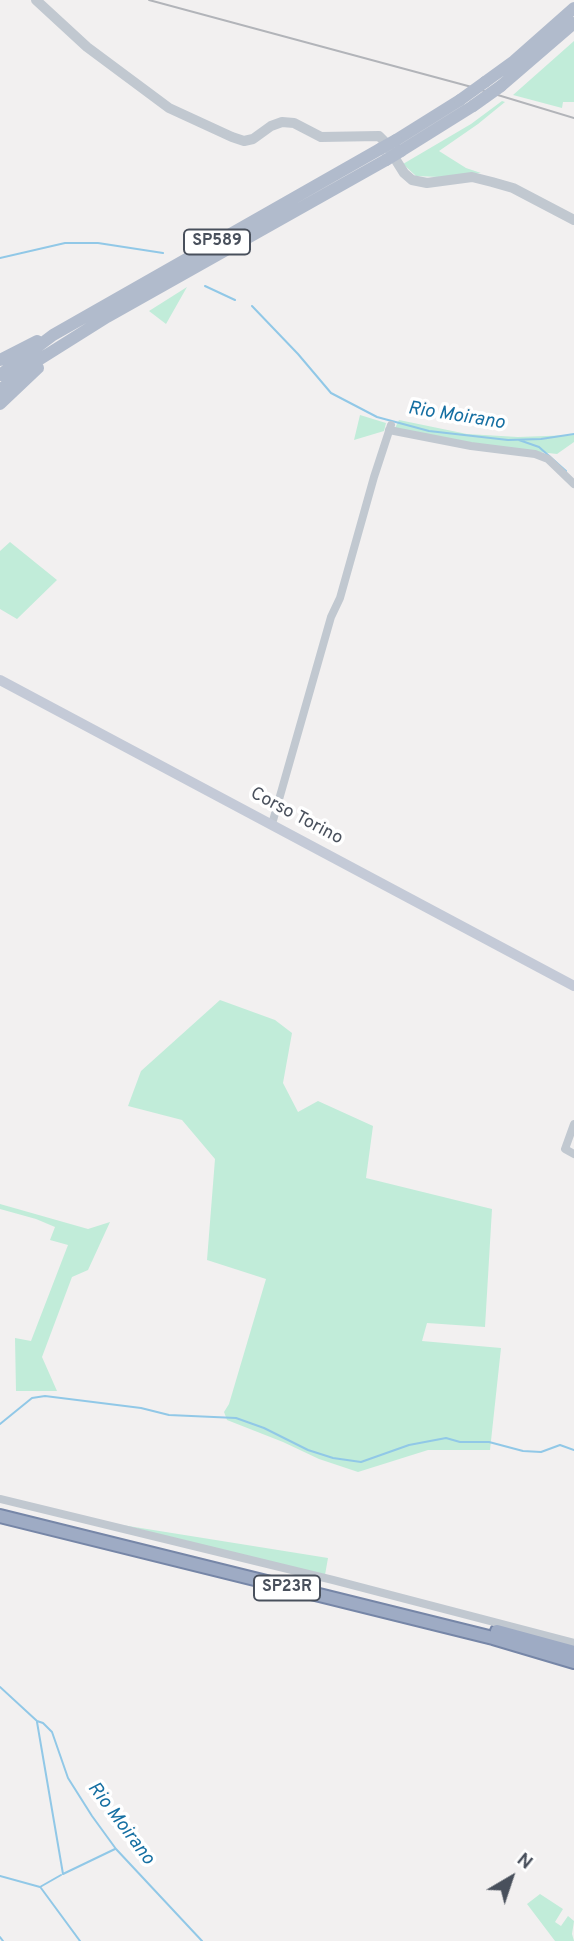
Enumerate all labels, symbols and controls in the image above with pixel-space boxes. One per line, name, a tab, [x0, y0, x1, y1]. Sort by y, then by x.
road number: SP589	[184, 230, 250, 254]
water label: Rio Moirano	[406, 398, 506, 436]
street label: Corso Torino	[246, 784, 346, 850]
road number: SP23R	[254, 1576, 320, 1600]
water label: Rio Moirano	[81, 1778, 159, 1870]
north arrow	[476, 1843, 546, 1913]
text: N	[511, 1848, 537, 1875]

